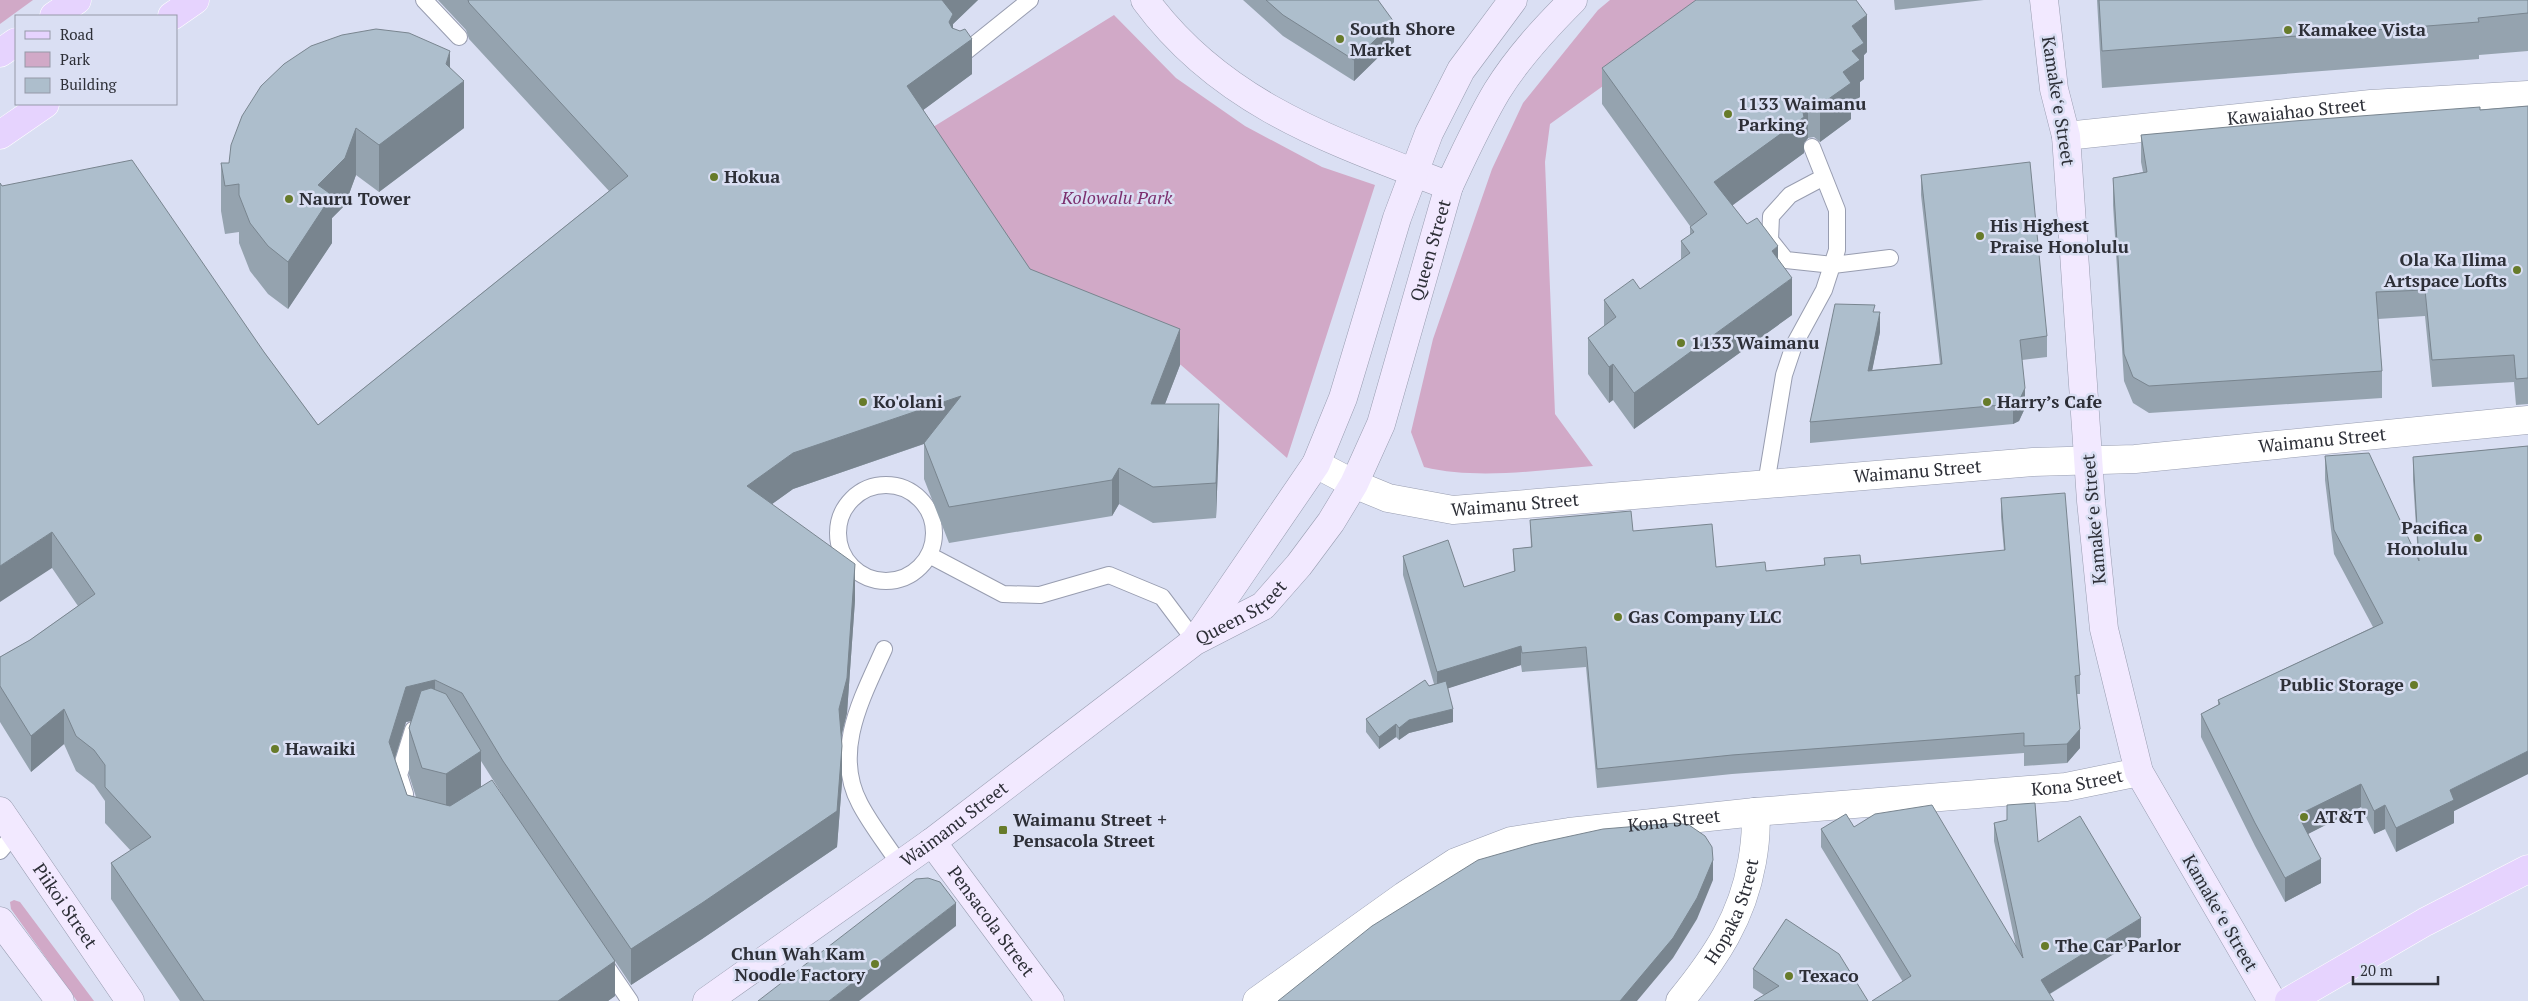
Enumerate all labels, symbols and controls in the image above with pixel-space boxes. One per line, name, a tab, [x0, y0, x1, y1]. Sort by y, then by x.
legend	[15, 15, 178, 105]
place label: South Shore Market	[1350, 16, 1456, 61]
place label: Kamakee Vista	[2298, 17, 2426, 41]
text: Road	[60, 24, 93, 44]
marker: Kamakee Vista	[2282, 24, 2294, 36]
marker: South Shore Market	[1334, 33, 1346, 45]
street label: Kamakeʻe Street	[2037, 34, 2081, 168]
text: Park	[60, 49, 90, 69]
text: Building	[60, 74, 118, 94]
place label: 1133 Waimanu Parking	[1738, 91, 1866, 136]
street label: Kawaiahao Street	[2226, 92, 2368, 130]
marker: 1133 Waimanu Parking	[1722, 108, 1734, 120]
place label: Hokua	[724, 164, 780, 188]
marker: Hokua	[708, 171, 720, 183]
park label: Kolowalu Park	[1061, 185, 1173, 209]
place label: Nauru Tower	[299, 186, 411, 210]
marker: Nauru Tower	[283, 193, 295, 205]
street label: Queen Street	[1404, 196, 1456, 304]
place label: His Highest Praise Honolulu	[1990, 213, 2129, 258]
marker: His Highest Praise Honolulu	[1974, 230, 1986, 242]
place label: Ola Ka Ilima Artspace Lofts	[2384, 247, 2507, 292]
marker: Ola Ka Ilima Artspace Lofts	[2511, 264, 2523, 276]
place label: 1133 Waimanu	[1691, 330, 1819, 354]
marker: 1133 Waimanu	[1675, 337, 1687, 349]
place label: Ko'olani	[873, 389, 943, 413]
place label: Harry’s Cafe	[1997, 389, 2103, 413]
marker: Ko'olani	[857, 396, 869, 408]
marker: Harry’s Cafe	[1981, 396, 1993, 408]
street label: Waimanu Street	[2257, 421, 2387, 458]
street label: Waimanu Street	[1853, 453, 1983, 488]
street label: Kamakeʻe Street	[2075, 453, 2111, 585]
street label: Waimanu Street	[1450, 487, 1580, 521]
place label: Pacifica Honolulu	[2387, 515, 2468, 560]
marker: Pacifica Honolulu	[2472, 532, 2484, 544]
street label: Queen Street	[1191, 574, 1292, 650]
place label: Gas Company LLC	[1628, 604, 1782, 628]
marker: Gas Company LLC	[1612, 611, 1624, 623]
place label: Public Storage	[2280, 672, 2404, 696]
marker: Public Storage	[2408, 679, 2420, 691]
place label: Hawaiki	[285, 736, 355, 760]
marker: Hawaiki	[269, 743, 281, 755]
street label: Kona Street	[2030, 763, 2125, 801]
street label: Waimanu Street	[895, 775, 1013, 872]
street label: Kona Street	[1626, 803, 1722, 837]
place label: AT&T	[2314, 804, 2366, 828]
place label: Waimanu Street + Pensacola Street	[1013, 807, 1167, 852]
marker: AT&T	[2298, 811, 2310, 823]
marker: Waimanu Street + Pensacola Street	[997, 824, 1009, 836]
street label: Kamakeʻe Street	[2178, 850, 2264, 975]
street label: Hopaka Street	[1699, 856, 1763, 969]
street label: Piikoi Street	[28, 858, 104, 953]
street label: Pensacola Street	[943, 861, 1041, 981]
place label: The Car Parlor	[2055, 933, 2181, 957]
marker: The Car Parlor	[2039, 940, 2051, 952]
place label: Chun Wah Kam Noodle Factory	[731, 941, 865, 986]
scale bar	[2353, 954, 2438, 986]
marker: Chun Wah Kam Noodle Factory	[869, 958, 881, 970]
text: 20 m	[2360, 960, 2393, 980]
place label: Texaco	[1799, 963, 1859, 987]
marker: Texaco	[1783, 970, 1795, 982]

